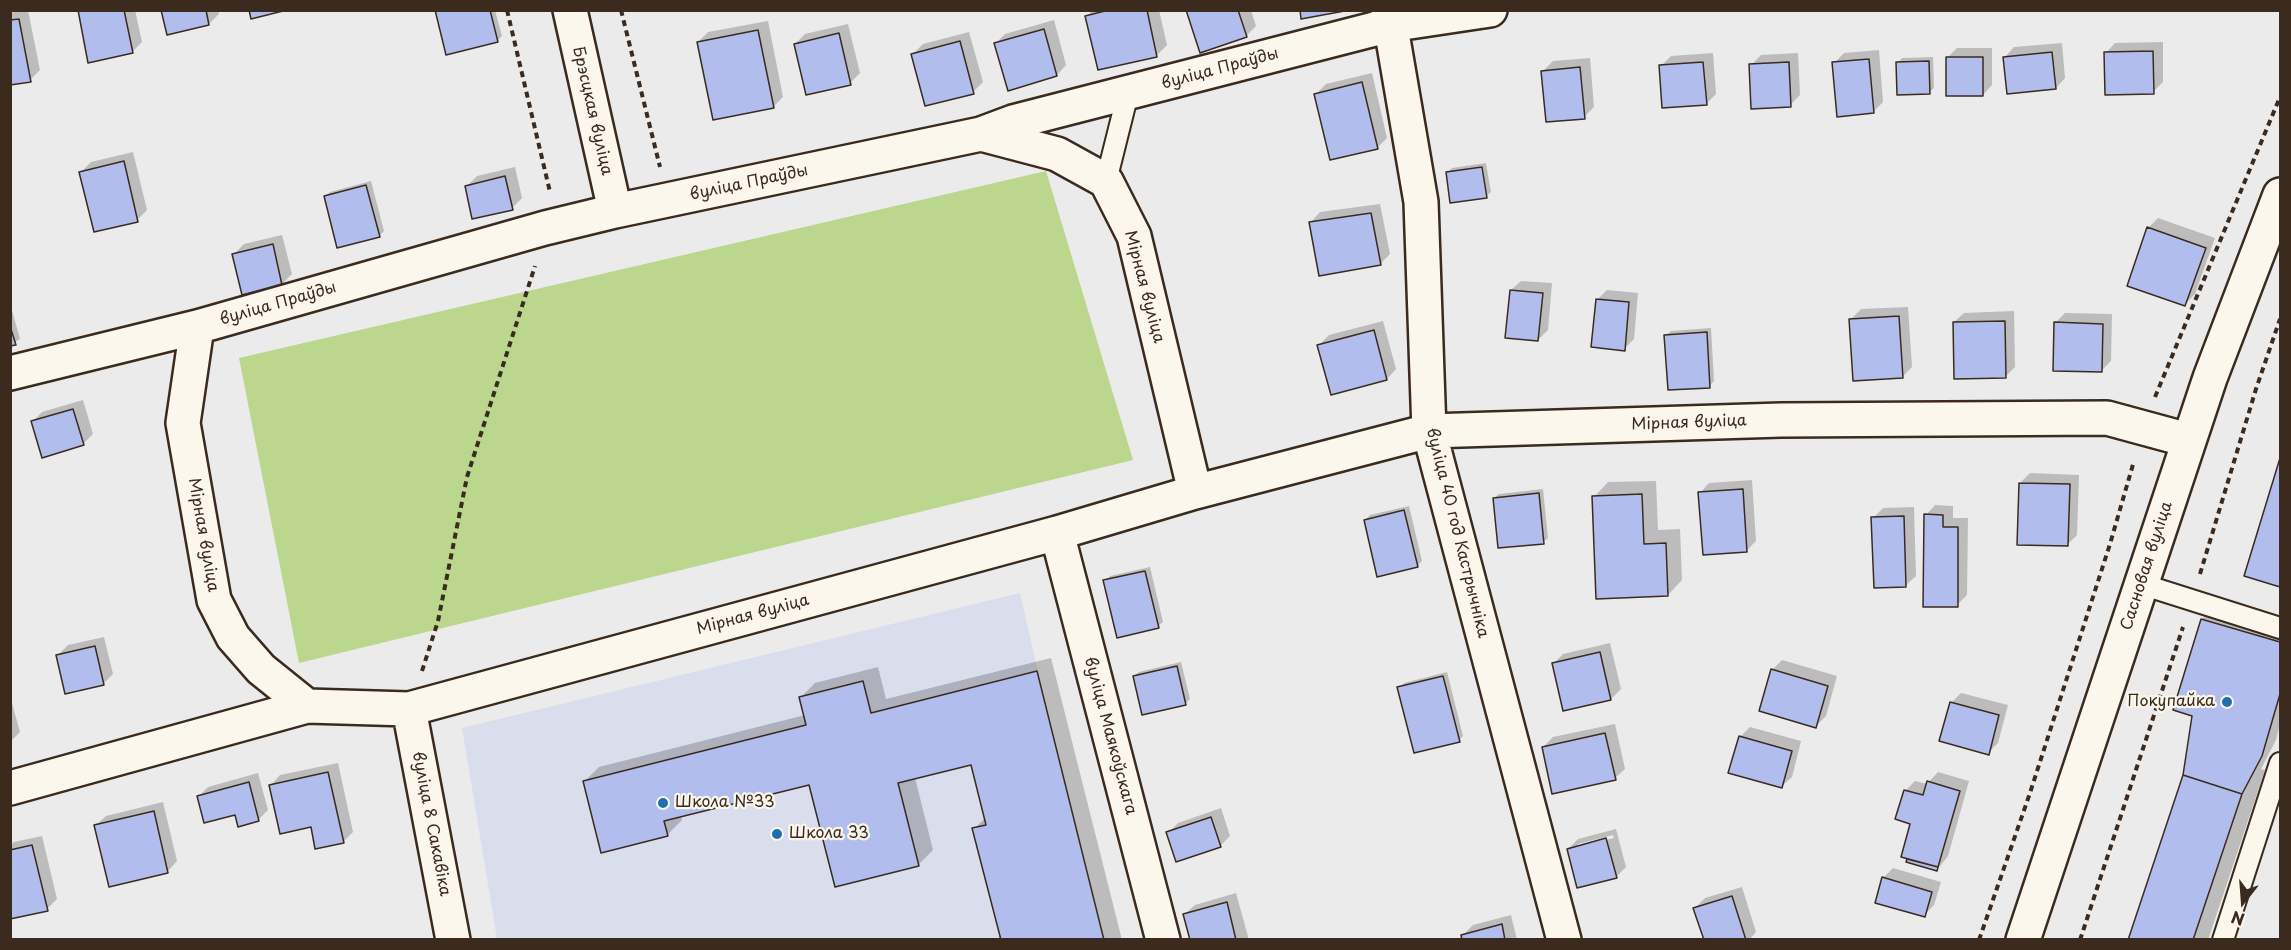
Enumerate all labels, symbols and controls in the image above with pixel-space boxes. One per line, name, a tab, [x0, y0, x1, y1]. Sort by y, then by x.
street label: вуліца Праўды	[1159, 44, 1281, 94]
street label: Брэсцкая вуліца	[568, 45, 616, 177]
street label: вуліца Праўды	[688, 161, 810, 205]
street label: Мірная вуліца	[1120, 229, 1168, 345]
street label: вуліца Праўды	[218, 278, 338, 330]
street label: Мірная вуліца	[1631, 411, 1747, 435]
street label: вуліца 40 год Кастрычніка	[1422, 426, 1492, 640]
street label: Мірная вуліца	[184, 476, 222, 594]
street label: Сасновая вуліца	[2117, 499, 2177, 633]
street label: Мірная вуліца	[695, 591, 811, 639]
street label: вуліца Маякоўскага	[1080, 655, 1140, 817]
place label: Покупайка	[2127, 692, 2215, 712]
marker: Покупайка	[2220, 695, 2234, 709]
street label: вуліца 8 Сакавіка	[408, 750, 454, 898]
place label: Школа №33	[675, 793, 775, 813]
marker: Школа №33	[656, 796, 670, 810]
place label: Школа 33	[789, 824, 869, 844]
marker: Школа 33	[770, 827, 784, 841]
north arrow	[2213, 872, 2273, 932]
text: N	[2228, 906, 2247, 933]

